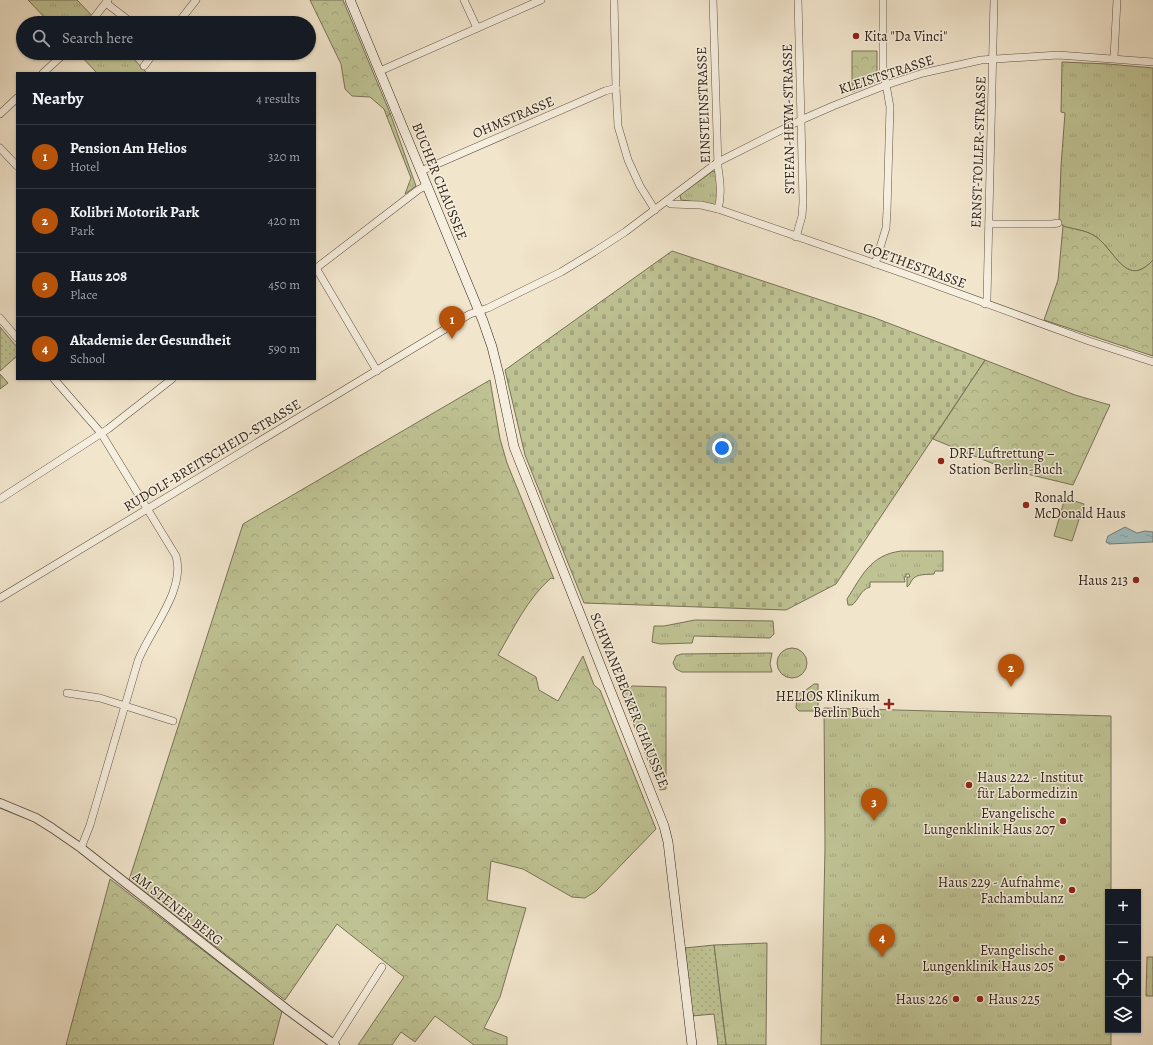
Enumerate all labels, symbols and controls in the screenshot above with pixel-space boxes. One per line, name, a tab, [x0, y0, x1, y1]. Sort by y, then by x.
search box	[16, 16, 316, 60]
icon: search	[30, 27, 52, 49]
place label: Kita "Da Vinci"	[864, 27, 947, 46]
text: Search here	[62, 28, 133, 48]
marker: Kita "Da Vinci"	[851, 31, 861, 41]
street label: STEFAN-HEYM-STRASSE	[778, 44, 799, 194]
street label: EINSTEINSTRASSE	[692, 46, 715, 164]
street label: KLEISTSTRASSE	[836, 50, 936, 99]
street label: ERNST-TOLLER-STRASSE	[966, 76, 991, 228]
text: Nearby	[32, 87, 83, 110]
text: 4 results	[256, 90, 300, 107]
street label: OHMSTRASSE	[469, 92, 557, 143]
street label: BUCHER CHAUSSEE	[407, 120, 472, 243]
text: Pension Am Helios	[70, 138, 187, 158]
text: 1	[43, 148, 47, 165]
text: 320 m	[268, 148, 300, 165]
text: Hotel	[70, 158, 99, 175]
text: Kolibri Motorik Park	[70, 202, 199, 222]
text: 2	[42, 212, 48, 229]
text: 420 m	[268, 212, 300, 229]
text: Park	[70, 222, 94, 239]
street label: GOETHESTRASSE	[861, 238, 969, 293]
text: Haus 208	[70, 266, 127, 286]
text: 3	[42, 276, 48, 293]
text: 450 m	[268, 276, 300, 293]
text: Place	[70, 286, 98, 303]
pin: 1	[439, 306, 465, 339]
text: Akademie der Gesundheit	[70, 330, 231, 350]
text: 4	[42, 340, 48, 357]
text: 590 m	[268, 340, 300, 357]
text: School	[70, 350, 105, 367]
street label: RUDOLF-BREITSCHEID-STRASSE	[120, 395, 304, 516]
your location	[712, 438, 732, 458]
place label: DRF Luftrettung – Station Berlin-Buch	[949, 444, 1063, 479]
marker: DRF Luftrettung – Station Berlin-Buch	[936, 456, 946, 466]
place label: Ronald McDonald Haus	[1034, 488, 1126, 523]
marker: Ronald McDonald Haus	[1021, 500, 1031, 510]
place label: Haus 213	[1078, 571, 1128, 590]
marker: Haus 213	[1131, 575, 1141, 585]
street label: SCHWANEBECKER CHAUSSEE	[586, 610, 673, 791]
pin: 2	[998, 654, 1024, 687]
place label: HELIOS Klinikum Berlin Buch	[775, 687, 881, 722]
marker: HELIOS Klinikum Berlin Buch	[883, 698, 895, 710]
place label: Haus 222 - Institut für Labormedizin	[977, 768, 1084, 803]
marker: Haus 222 - Institut für Labormedizin	[964, 780, 974, 790]
pin: 3	[861, 788, 887, 821]
place label: Evangelische Lungenklinik Haus 207	[923, 804, 1055, 839]
marker: Evangelische Lungenklinik Haus 207	[1058, 816, 1068, 826]
street label: AM STENER BERG	[128, 866, 227, 950]
place label: Haus 229 - Aufnahme, Fachambulanz	[938, 873, 1064, 908]
marker: Haus 229 - Aufnahme, Fachambulanz	[1067, 885, 1077, 895]
map controls	[1105, 889, 1141, 1033]
button: +	[1105, 889, 1141, 925]
pin: 4	[869, 924, 895, 957]
button: −	[1105, 925, 1141, 961]
place label: Evangelische Lungenklinik Haus 205	[922, 941, 1054, 976]
marker: Evangelische Lungenklinik Haus 205	[1057, 953, 1067, 963]
button: locate	[1105, 961, 1141, 997]
place label: Haus 226	[895, 990, 948, 1009]
place label: Haus 225	[988, 990, 1040, 1009]
marker: Haus 226	[951, 994, 961, 1004]
marker: Haus 225	[975, 994, 985, 1004]
button: layers	[1105, 997, 1141, 1033]

